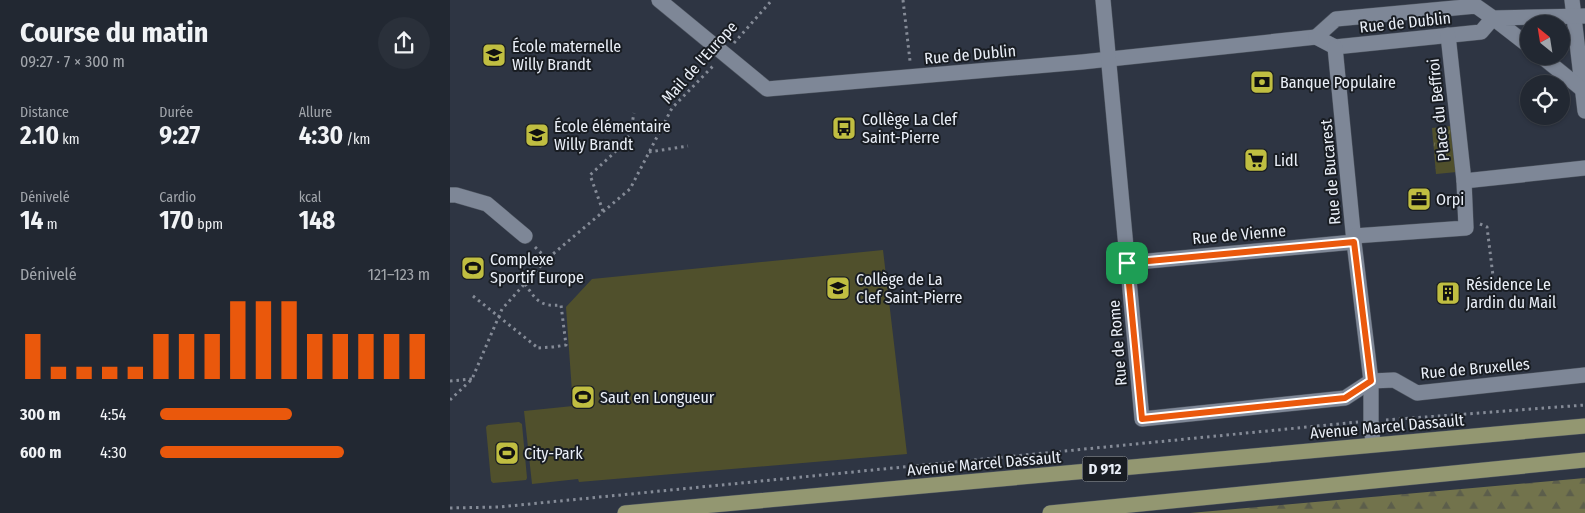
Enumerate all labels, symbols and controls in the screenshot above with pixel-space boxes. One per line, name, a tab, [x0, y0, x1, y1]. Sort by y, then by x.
street label: Rue de Dublin	[1358, 8, 1452, 37]
north arrow	[1520, 15, 1570, 65]
map controls	[1520, 15, 1570, 125]
text: Course du matin	[20, 16, 209, 49]
button: share	[378, 17, 430, 69]
street label: Mail de l'Europe	[657, 17, 741, 107]
place label: École maternelle Willy Brandt	[512, 37, 621, 74]
street label: Rue de Dublin	[923, 41, 1017, 68]
school or university icon: École maternelle Willy Brandt	[481, 42, 507, 68]
text: 09:27 · 7 × 300 m	[20, 52, 125, 71]
street label: Place du Beffroi	[1424, 58, 1453, 162]
bank icon: Banque Populaire	[1249, 69, 1275, 95]
place label: Banque Populaire	[1280, 73, 1396, 92]
button: locate	[1520, 75, 1570, 125]
text: Distance	[20, 104, 69, 121]
text: Durée	[159, 104, 193, 121]
text: Allure	[299, 104, 332, 121]
place label: Collège La Clef Saint-Pierre	[862, 110, 958, 147]
bus stop icon: Collège La Clef Saint-Pierre	[831, 115, 857, 141]
place label: École élémentaire Willy Brandt	[554, 117, 671, 154]
street label: Rue de Bucarest	[1316, 118, 1345, 225]
text: 2.10	[20, 121, 59, 151]
text: 9:27	[159, 121, 200, 151]
text: 4:30	[299, 121, 343, 151]
school or university icon: École élémentaire Willy Brandt	[524, 122, 550, 148]
text: km	[59, 131, 80, 148]
text: /km	[343, 131, 370, 148]
supermarket icon: Lidl	[1243, 147, 1269, 173]
place label: Lidl	[1274, 151, 1298, 170]
office icon: Orpi	[1406, 186, 1432, 212]
text: Dénivelé	[20, 189, 70, 206]
text: Cardio	[159, 189, 196, 206]
text: kcal	[299, 189, 321, 206]
place label: Orpi	[1436, 190, 1464, 209]
text: 14	[20, 206, 43, 236]
text: 170	[159, 206, 194, 236]
text: 148	[299, 206, 335, 236]
text: m	[43, 216, 58, 233]
text: bpm	[194, 216, 223, 233]
street label: Rue de Vienne	[1191, 221, 1287, 248]
pin	[1106, 242, 1148, 284]
icon: arrive	[1113, 249, 1141, 277]
place label: Complexe Sportif Europe	[490, 250, 584, 287]
sports icon: Complexe Sportif Europe	[460, 255, 486, 281]
text: Dénivelé	[20, 265, 77, 284]
text: 121–123 m	[368, 265, 430, 284]
place label: Collège de La Clef Saint-Pierre	[856, 270, 962, 307]
school or university icon: Collège de La Clef Saint-Pierre	[825, 275, 851, 301]
place label: Résidence Le Jardin du Mail	[1466, 275, 1556, 312]
building icon: Résidence Le Jardin du Mail	[1435, 280, 1461, 306]
street label: Rue de Rome	[1104, 299, 1131, 387]
street label: Rue de Bruxelles	[1420, 354, 1531, 383]
sports icon: Saut en Longueur	[570, 384, 596, 410]
place label: Saut en Longueur	[600, 388, 715, 407]
text: 300 m	[20, 405, 61, 424]
text: 4:54	[100, 405, 126, 424]
street label: Avenue Marcel Dassault	[1309, 410, 1466, 443]
sports icon: City-Park	[494, 440, 520, 466]
text: 600 m	[20, 443, 61, 462]
text: 4:30	[100, 443, 127, 462]
place label: City-Park	[524, 444, 583, 463]
street label: Avenue Marcel Dassault	[906, 447, 1063, 480]
road number: D 912	[1082, 456, 1128, 482]

